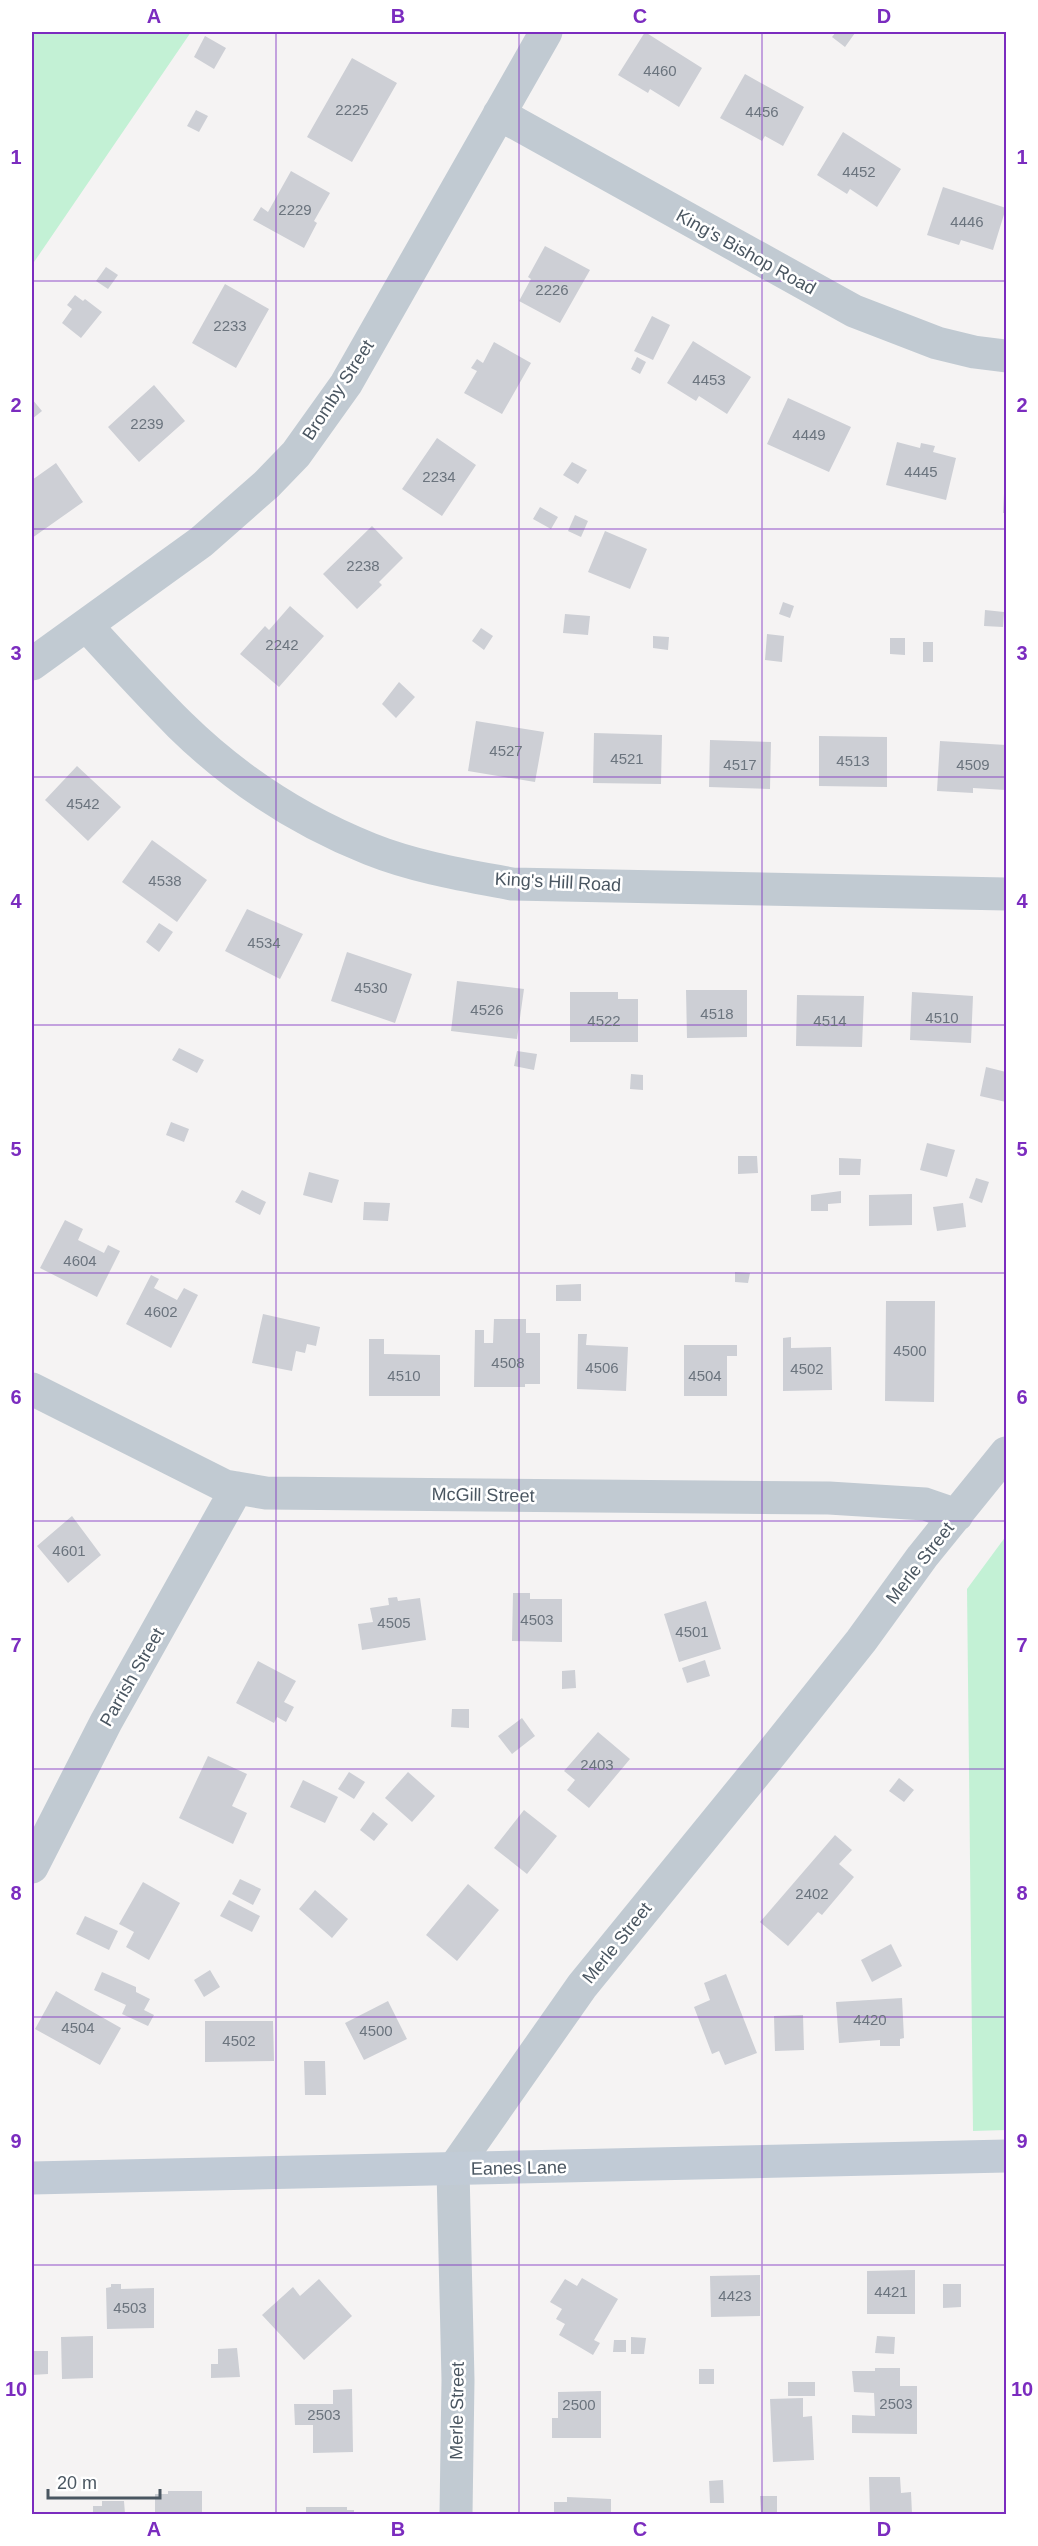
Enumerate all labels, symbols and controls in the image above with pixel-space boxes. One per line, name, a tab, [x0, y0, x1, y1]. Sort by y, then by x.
text: A	[147, 5, 161, 27]
text: B	[391, 5, 405, 27]
text: C	[633, 5, 647, 27]
text: D	[877, 5, 891, 27]
house number: 4460	[643, 62, 677, 79]
house number: 2225	[335, 101, 369, 118]
house number: 4456	[745, 103, 779, 120]
text: 1	[10, 146, 22, 168]
text: 1	[1016, 146, 1028, 168]
house number: 4452	[842, 163, 876, 180]
house number: 2229	[278, 201, 312, 218]
street label: King's Bishop Road	[673, 205, 819, 299]
house number: 4446	[950, 213, 984, 230]
house number: 2226	[535, 281, 569, 298]
house number: 2233	[213, 317, 247, 334]
street label: Bromby Street	[298, 336, 378, 444]
house number: 4453	[692, 371, 726, 388]
text: 2	[10, 394, 22, 416]
text: 2	[1016, 394, 1028, 416]
house number: 2239	[130, 415, 164, 432]
house number: 4449	[792, 426, 826, 443]
house number: 4445	[904, 463, 938, 480]
house number: 2234	[422, 468, 456, 485]
house number: 2238	[346, 557, 380, 574]
house number: 2242	[265, 636, 299, 653]
text: 3	[10, 642, 22, 664]
text: 3	[1016, 642, 1028, 664]
house number: 4527	[489, 742, 523, 759]
house number: 4521	[610, 750, 644, 767]
house number: 4513	[836, 752, 870, 769]
house number: 4517	[723, 756, 757, 773]
house number: 4509	[956, 756, 990, 773]
house number: 4542	[66, 795, 100, 812]
street label: King's Hill Road	[494, 869, 622, 895]
house number: 4538	[148, 872, 182, 889]
text: 4	[10, 890, 22, 912]
text: 4	[1016, 890, 1028, 912]
house number: 4534	[247, 934, 281, 951]
house number: 4530	[354, 979, 388, 996]
house number: 4526	[470, 1001, 504, 1018]
house number: 4518	[700, 1005, 734, 1022]
house number: 4510	[925, 1009, 959, 1026]
house number: 4522	[587, 1012, 621, 1029]
house number: 4514	[813, 1012, 847, 1029]
text: 5	[10, 1138, 22, 1160]
text: 5	[1016, 1138, 1028, 1160]
house number: 4604	[63, 1252, 97, 1269]
house number: 4602	[144, 1303, 178, 1320]
house number: 4500	[893, 1342, 927, 1359]
house number: 4508	[491, 1354, 525, 1371]
house number: 4506	[585, 1359, 619, 1376]
house number: 4502	[790, 1360, 824, 1377]
house number: 4510	[387, 1367, 421, 1384]
house number: 4504	[688, 1367, 722, 1384]
text: 6	[10, 1386, 22, 1408]
text: 6	[1016, 1386, 1028, 1408]
street label: McGill Street	[431, 1484, 535, 1506]
street label: Merle Street	[882, 1518, 958, 1608]
house number: 4601	[52, 1542, 86, 1559]
house number: 4503	[520, 1611, 554, 1628]
house number: 4505	[377, 1614, 411, 1631]
house number: 4501	[675, 1623, 709, 1640]
street label: Parrish Street	[96, 1624, 168, 1730]
text: 7	[10, 1634, 22, 1656]
text: 7	[1016, 1634, 1028, 1656]
house number: 2403	[580, 1756, 614, 1773]
text: 8	[10, 1882, 22, 1904]
text: 8	[1016, 1882, 1028, 1904]
house number: 2402	[795, 1885, 829, 1902]
street label: Merle Street	[578, 1899, 656, 1987]
house number: 4420	[853, 2011, 887, 2028]
house number: 4504	[61, 2019, 95, 2036]
house number: 4500	[359, 2022, 393, 2039]
house number: 4502	[222, 2032, 256, 2049]
text: 9	[10, 2130, 22, 2152]
text: 9	[1016, 2130, 1028, 2152]
street label: Eanes Lane	[471, 2157, 567, 2179]
house number: 4421	[874, 2283, 908, 2300]
house number: 4423	[718, 2287, 752, 2304]
house number: 4503	[113, 2299, 147, 2316]
street label: Merle Street	[446, 2362, 468, 2460]
text: 10	[5, 2378, 27, 2400]
text: 10	[1011, 2378, 1033, 2400]
house number: 2503	[879, 2395, 913, 2412]
house number: 2500	[562, 2396, 596, 2413]
house number: 2503	[307, 2406, 341, 2423]
scale bar	[48, 2462, 160, 2500]
text: 20 m	[57, 2473, 97, 2493]
text: A	[147, 2518, 161, 2540]
text: B	[391, 2518, 405, 2540]
text: C	[633, 2518, 647, 2540]
text: D	[877, 2518, 891, 2540]

